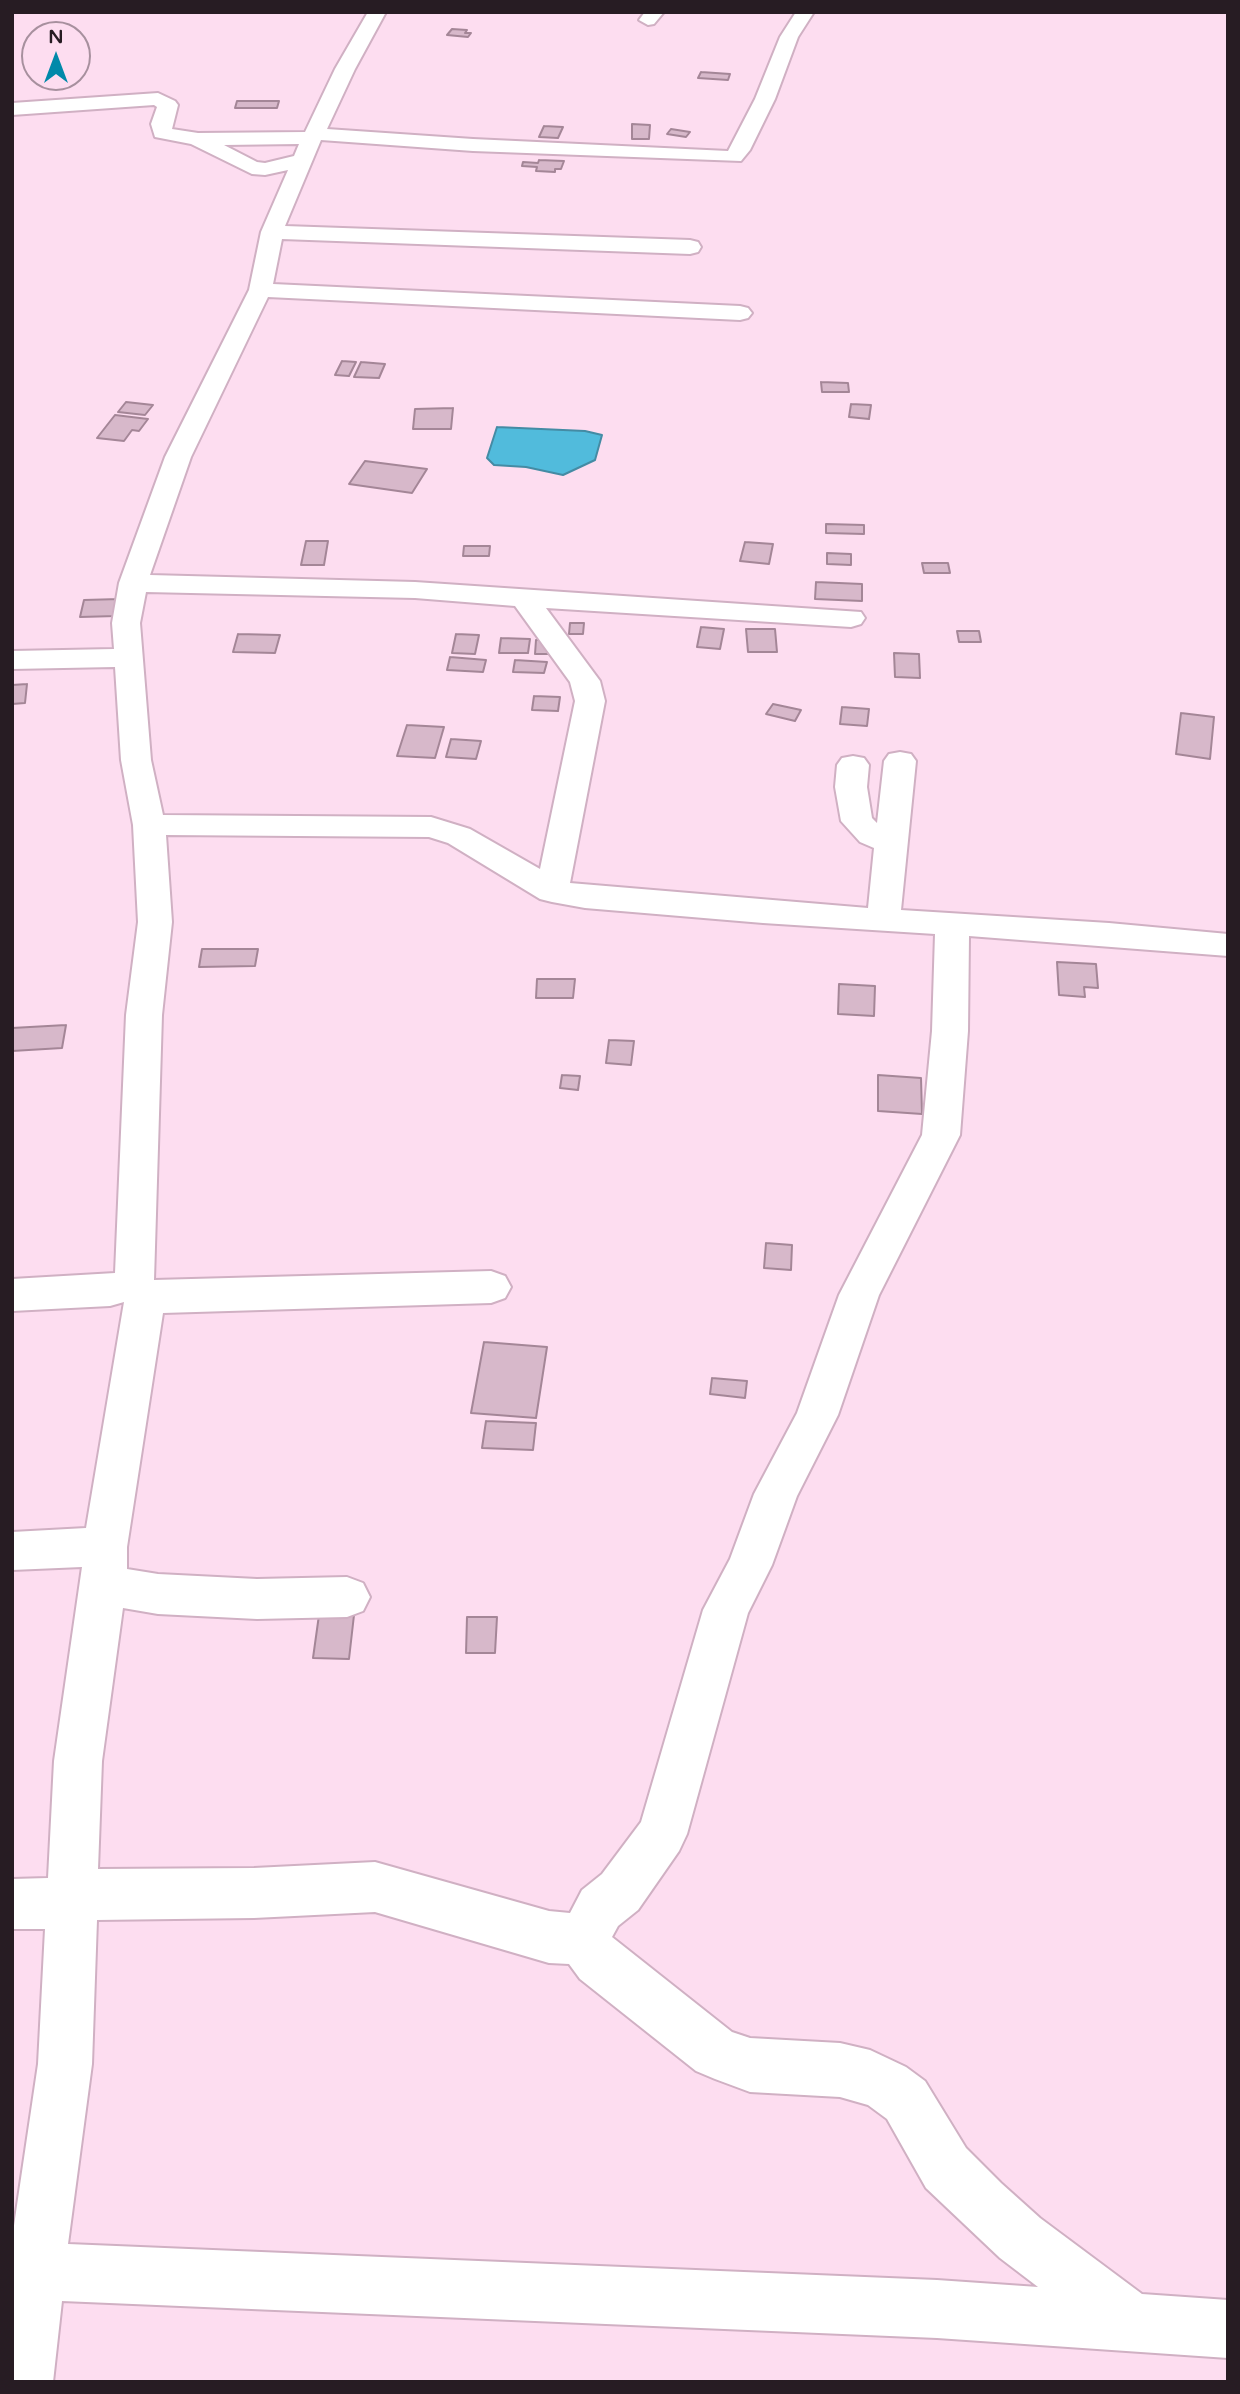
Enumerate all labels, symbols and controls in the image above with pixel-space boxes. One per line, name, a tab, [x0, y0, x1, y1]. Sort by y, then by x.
north arrow	[21, 21, 91, 91]
text: N	[48, 26, 64, 48]

